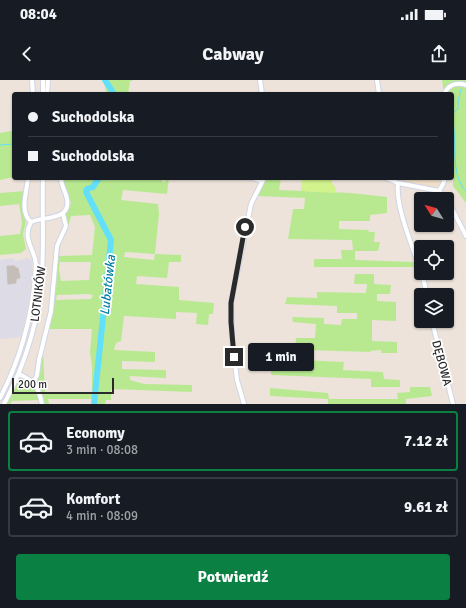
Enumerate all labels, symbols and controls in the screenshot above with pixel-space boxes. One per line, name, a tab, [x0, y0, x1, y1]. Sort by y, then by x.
text: 08:04	[20, 5, 57, 23]
icon: back	[16, 43, 38, 65]
text: Cabway	[202, 43, 264, 65]
icon: share	[428, 43, 450, 65]
text: Suchodolska	[52, 108, 134, 126]
text: Suchodolska	[52, 147, 134, 165]
north arrow	[414, 192, 454, 232]
map controls	[414, 192, 454, 328]
route start	[236, 218, 254, 236]
button: locate	[414, 240, 454, 280]
water label: Lubatówka	[97, 254, 119, 316]
street label: LOTNIKÓW	[28, 265, 49, 323]
button: layers	[414, 288, 454, 328]
street label: DĘBOWA	[428, 339, 455, 388]
callout: 1 min	[248, 343, 314, 371]
route end	[225, 348, 243, 366]
text: 1 min	[265, 349, 297, 365]
scale bar	[12, 376, 114, 395]
text: 200 m	[18, 378, 47, 391]
icon: car	[18, 423, 54, 459]
text: Economy	[66, 424, 125, 442]
text: 7.12 zł	[404, 432, 448, 450]
text: 3 min · 08:08	[66, 442, 138, 458]
icon: car	[18, 489, 54, 525]
text: Komfort	[66, 490, 120, 508]
text: 9.61 zł	[404, 498, 448, 516]
text: 4 min · 08:09	[66, 508, 138, 524]
button: Potwierdź	[16, 554, 450, 600]

